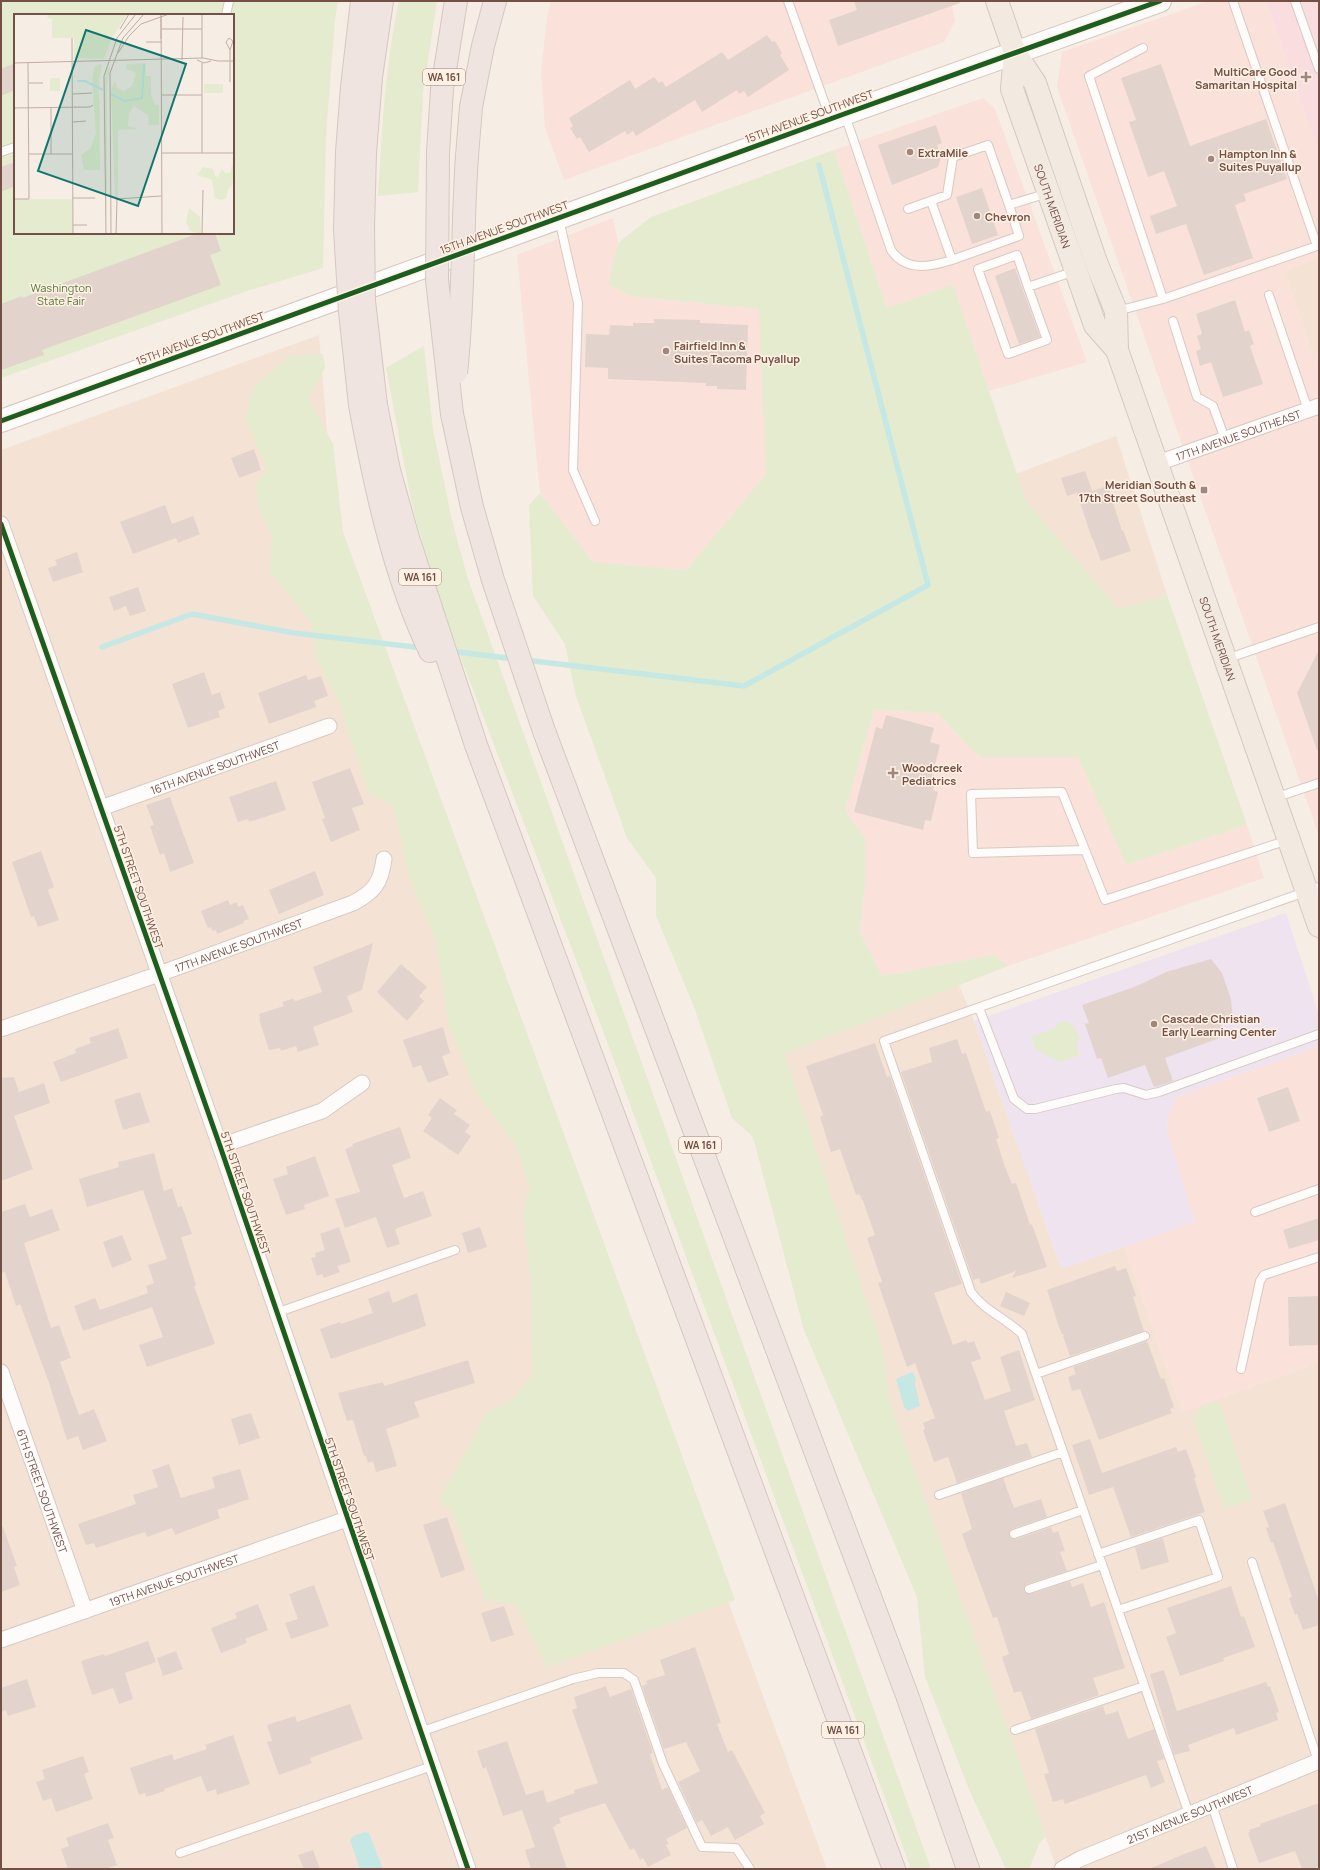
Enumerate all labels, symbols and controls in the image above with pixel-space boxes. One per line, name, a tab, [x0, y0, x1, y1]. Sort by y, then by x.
inset map	[14, 14, 234, 234]
place label: MultiCare Good Samaritan Hospital	[1195, 64, 1297, 92]
road number: WA 161	[423, 69, 465, 85]
marker: MultiCare Good Samaritan Hospital	[1300, 71, 1312, 83]
street label: 15TH AVENUE SOUTHWEST	[743, 86, 876, 146]
place label: ExtraMile	[918, 145, 968, 160]
place label: Hampton Inn & Suites Puyallup	[1219, 146, 1302, 174]
marker: ExtraMile	[905, 147, 915, 157]
marker: Hampton Inn & Suites Puyallup	[1206, 154, 1216, 164]
street label: SOUTH MERIDIAN	[1031, 162, 1075, 250]
street label: 15TH AVENUE SOUTHWEST	[438, 197, 571, 257]
place label: Chevron	[985, 209, 1031, 224]
marker: Chevron	[972, 211, 982, 221]
park label: Washington State Fair	[30, 280, 92, 308]
street label: 15TH AVENUE SOUTHWEST	[134, 308, 267, 368]
place label: Fairfield Inn & Suites Tacoma Puyallup	[674, 338, 800, 366]
marker: Fairfield Inn & Suites Tacoma Puyallup	[661, 346, 671, 356]
street label: 17TH AVENUE SOUTHEAST	[1173, 405, 1303, 464]
place label: Meridian South & 17th Street Southeast	[1079, 477, 1197, 505]
marker: Meridian South & 17th Street Southeast	[1199, 485, 1209, 495]
road number: WA 161	[399, 569, 441, 585]
street label: SOUTH MERIDIAN	[1197, 594, 1240, 683]
street label: 16TH AVENUE SOUTHWEST	[148, 737, 282, 797]
place label: Woodcreek Pediatrics	[902, 760, 963, 788]
marker: Woodcreek Pediatrics	[887, 767, 899, 779]
street label: 5TH STREET SOUTHWEST	[111, 823, 167, 951]
street label: 17TH AVENUE SOUTHWEST	[172, 914, 305, 975]
place label: Cascade Christian Early Learning Center	[1162, 1011, 1277, 1039]
marker: Cascade Christian Early Learning Center	[1149, 1019, 1159, 1029]
street label: 5TH STREET SOUTHWEST	[218, 1129, 274, 1257]
road number: WA 161	[679, 1137, 721, 1153]
street label: 6TH STREET SOUTHWEST	[14, 1427, 72, 1555]
street label: 5TH STREET SOUTHWEST	[322, 1435, 378, 1563]
street label: 19TH AVENUE SOUTHWEST	[107, 1550, 241, 1609]
road number: WA 161	[822, 1722, 864, 1738]
street label: 21ST AVENUE SOUTHWEST	[1124, 1781, 1255, 1847]

